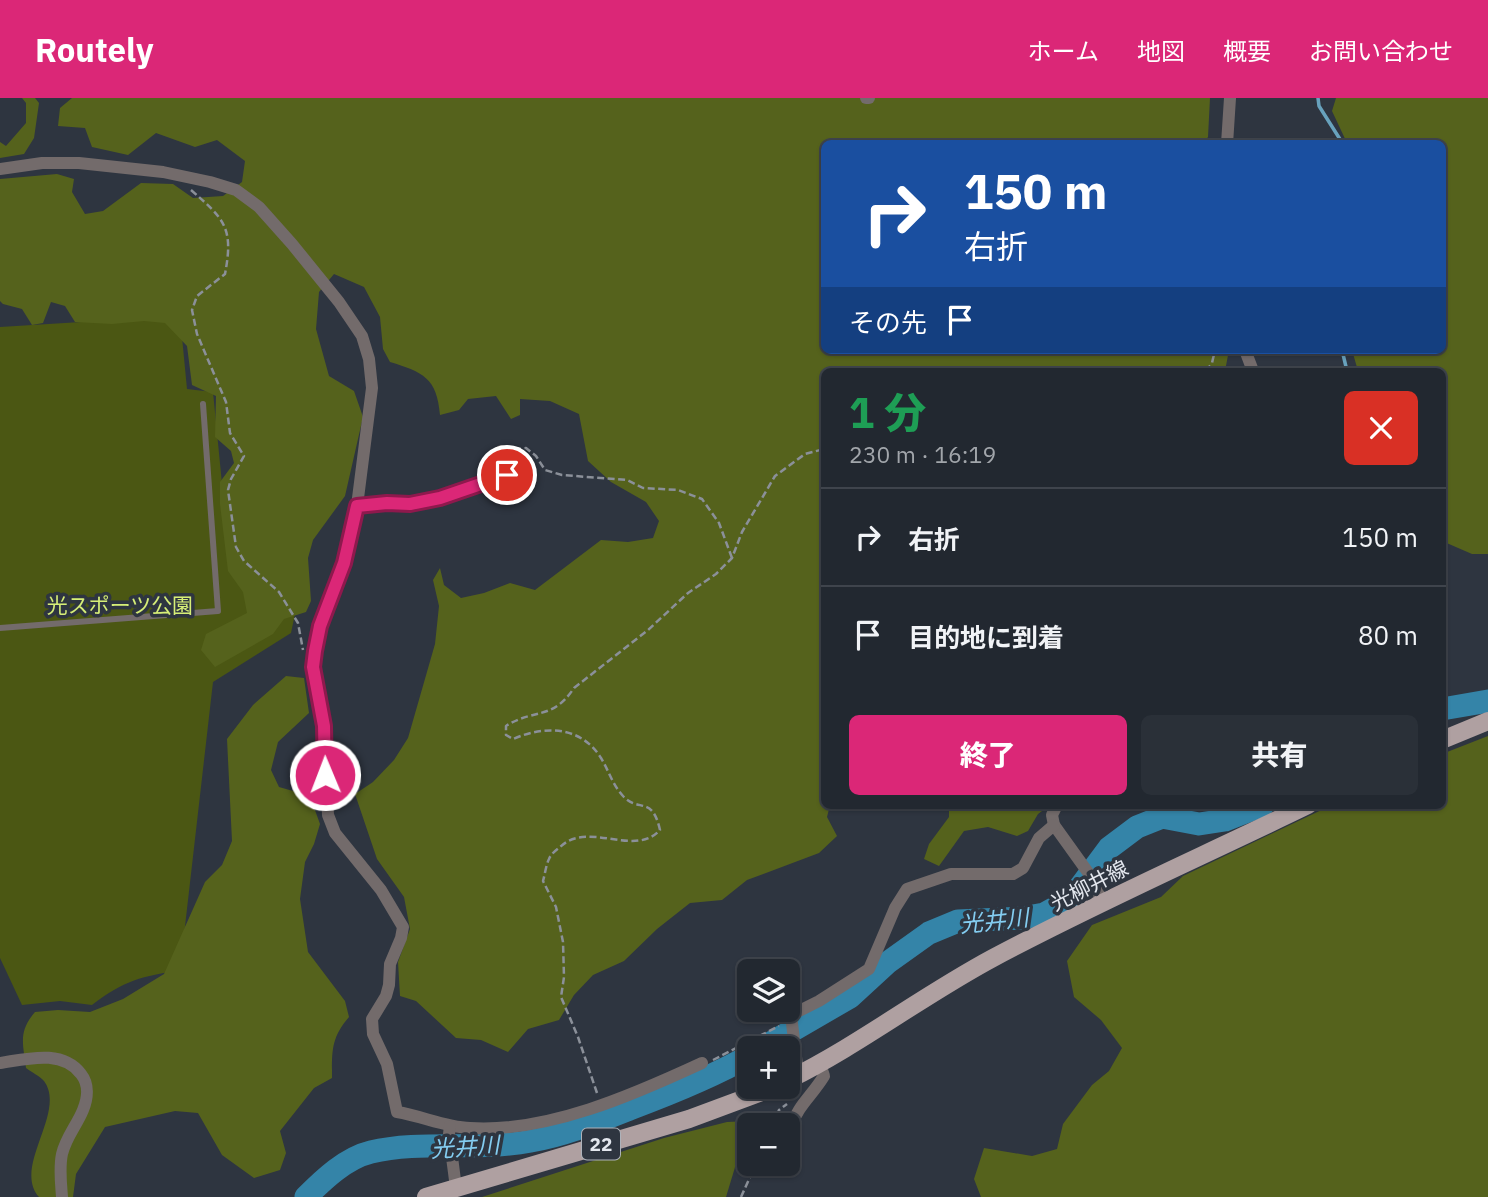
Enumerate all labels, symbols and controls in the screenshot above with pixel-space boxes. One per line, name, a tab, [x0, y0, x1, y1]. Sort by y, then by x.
text: Routely	[35, 28, 154, 71]
text: ホーム	[1028, 35, 1099, 67]
text: 地図	[1137, 35, 1185, 67]
text: 概要	[1223, 35, 1271, 67]
text: お問い合わせ	[1309, 35, 1453, 67]
text: 150 m	[964, 159, 1108, 222]
icon: right	[849, 168, 940, 259]
text: 右折	[964, 225, 1028, 267]
icon: arrive	[941, 301, 979, 339]
text: その先	[849, 305, 927, 339]
text: 1 分	[849, 385, 926, 440]
button: close	[1344, 391, 1418, 465]
text: 230 m · 16:19	[849, 439, 996, 469]
pin	[477, 445, 537, 505]
icon: arrive	[488, 456, 526, 494]
icon: right	[849, 518, 887, 556]
text: 150 m	[1342, 520, 1418, 554]
text: 右折	[908, 522, 960, 556]
park label: 光スポーツ公園	[47, 591, 193, 619]
icon: arrive	[849, 616, 887, 654]
text: 80 m	[1358, 618, 1418, 652]
text: 目的地に到着	[908, 620, 1064, 654]
button: 終了	[849, 715, 1127, 795]
button: 共有	[1141, 715, 1418, 795]
position arrow	[288, 738, 362, 812]
street label: 光柳井線	[1045, 853, 1133, 917]
water label: 光井川	[958, 901, 1033, 939]
map controls	[737, 959, 800, 1176]
button: layers	[737, 959, 800, 1022]
button: +	[737, 1036, 800, 1099]
button: −	[737, 1113, 800, 1176]
water label: 光井川	[430, 1128, 503, 1163]
road number: 22	[582, 1128, 620, 1160]

